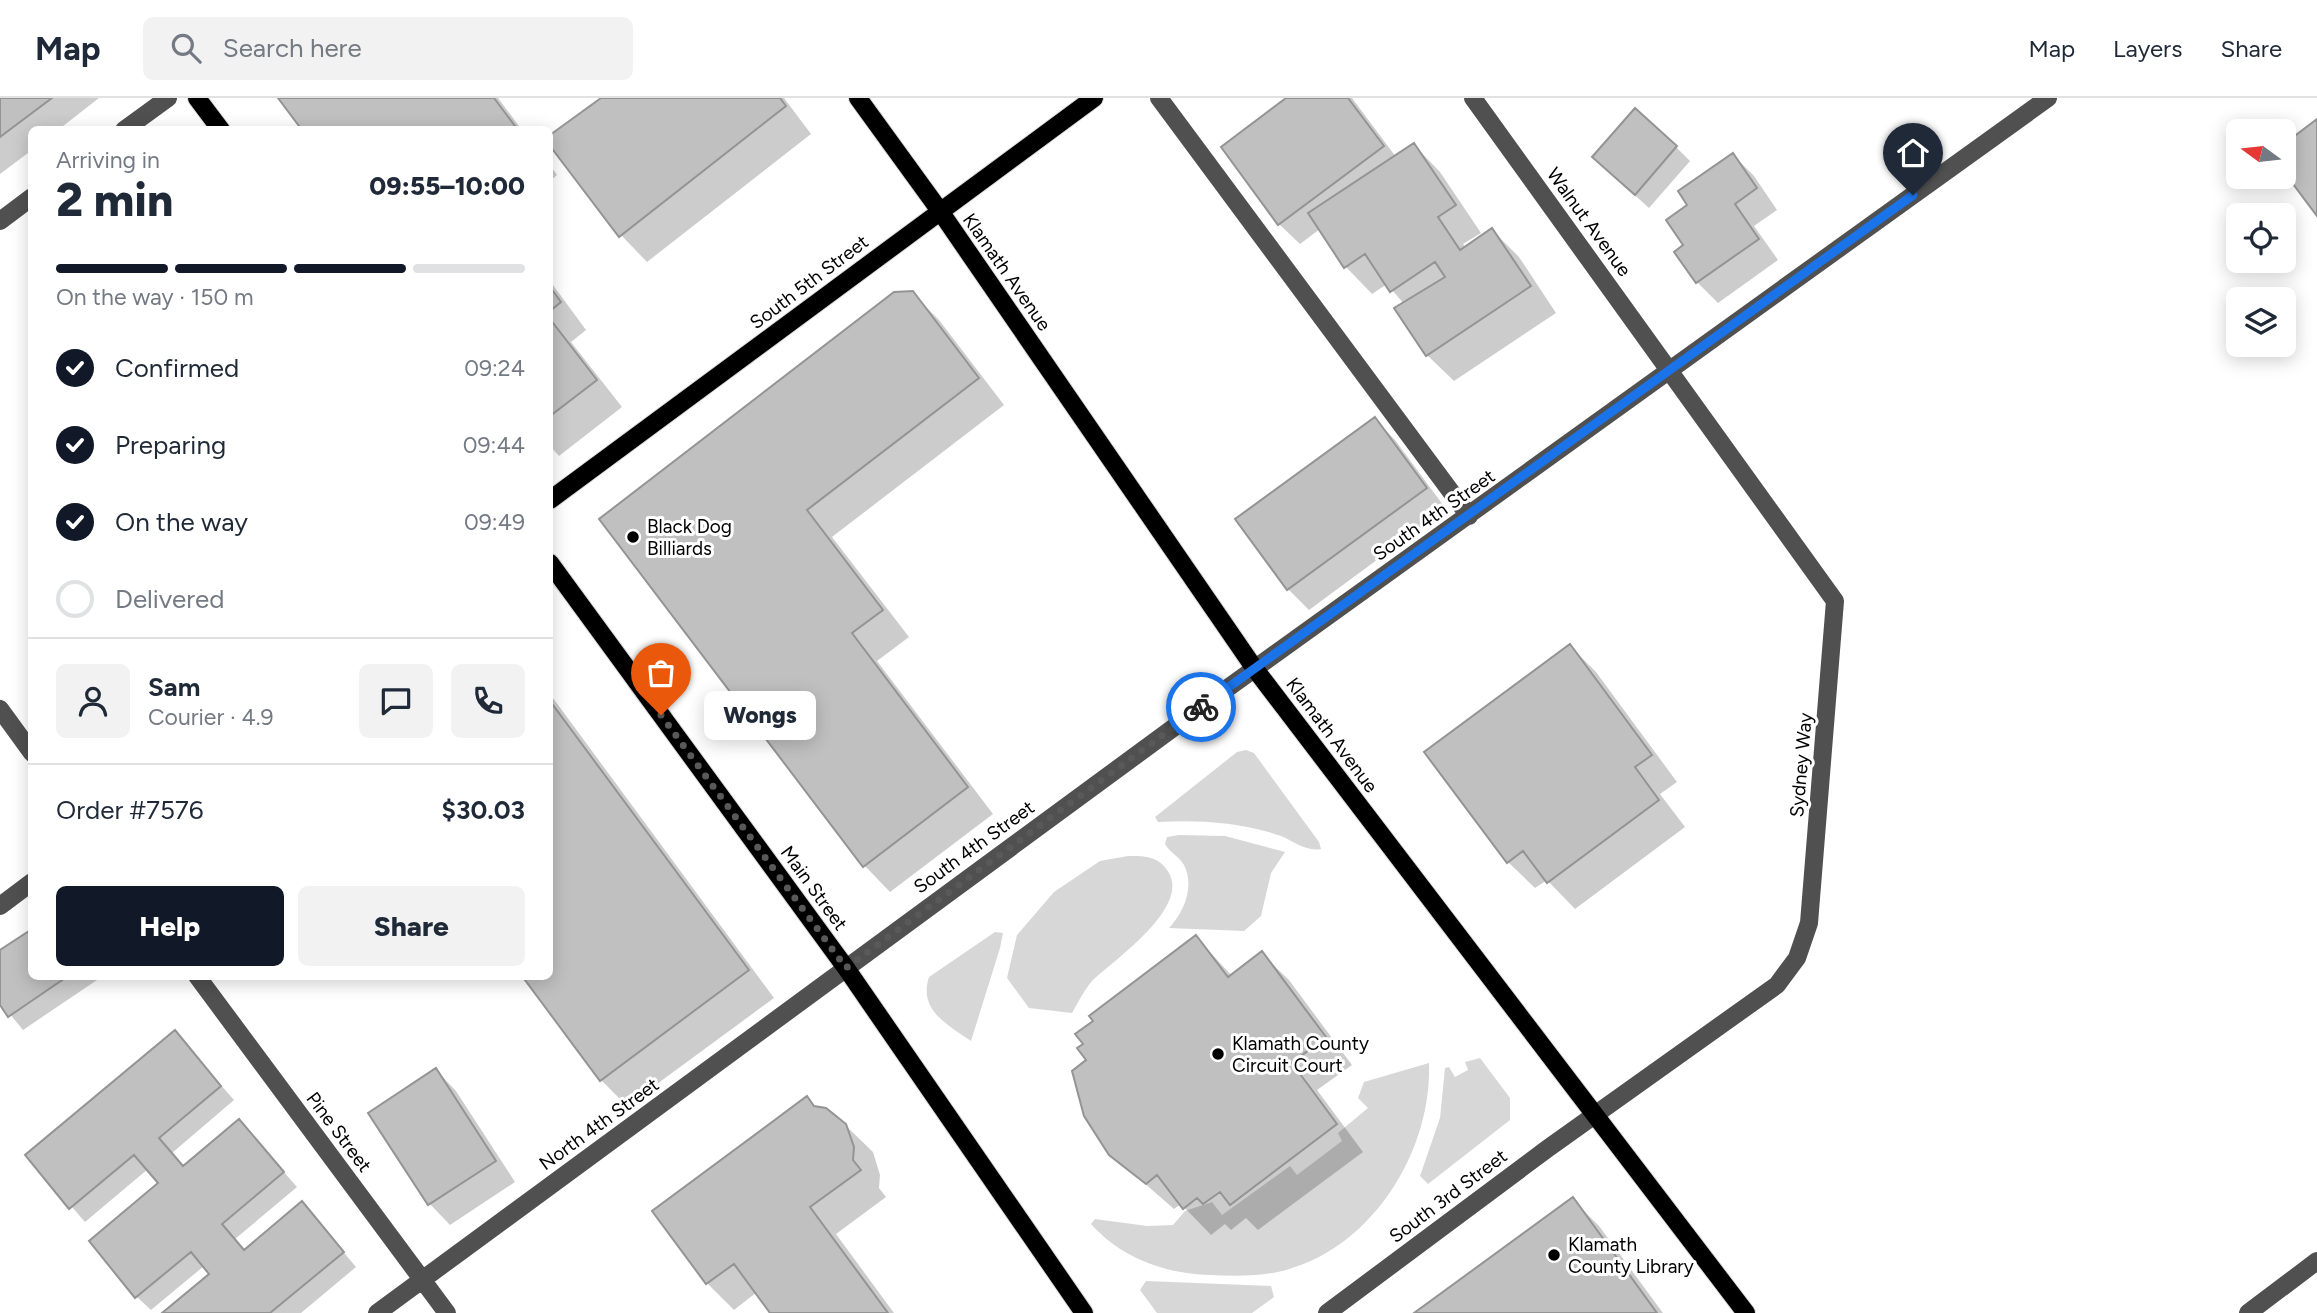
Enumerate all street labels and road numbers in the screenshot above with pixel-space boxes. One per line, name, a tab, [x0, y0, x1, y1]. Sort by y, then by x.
street label: Walnut Avenue	[1542, 163, 1636, 281]
street label: Klamath Avenue	[958, 209, 1056, 335]
street label: South 5th Street	[745, 230, 873, 334]
street label: South 4th Street	[1369, 464, 1499, 566]
street label: Klamath Avenue	[1281, 673, 1383, 797]
street label: Sydney Way	[1785, 712, 1817, 818]
street label: South 4th Street	[909, 796, 1039, 898]
street label: Main Street	[776, 841, 852, 935]
street label: North 4th Street	[535, 1073, 663, 1175]
street label: Pine Street	[301, 1087, 377, 1177]
street label: South 3rd Street	[1385, 1144, 1511, 1248]

